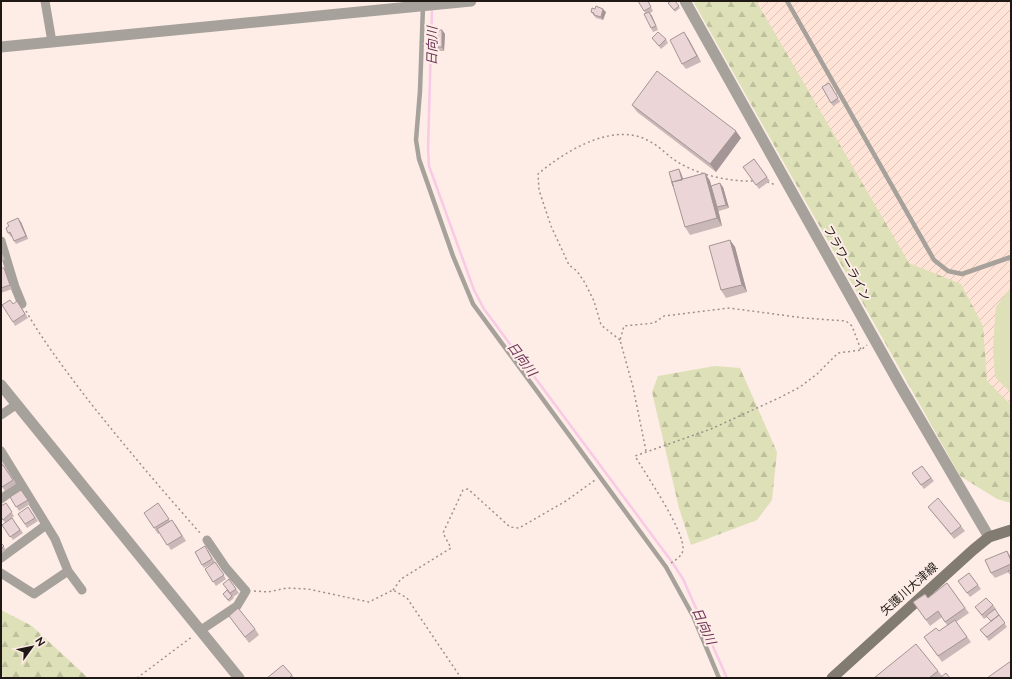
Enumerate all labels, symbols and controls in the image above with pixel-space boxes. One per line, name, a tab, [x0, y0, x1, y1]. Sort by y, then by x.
water label: 日向川	[424, 24, 440, 66]
street label: フラワーライン	[821, 223, 873, 303]
water label: 日向川	[504, 339, 541, 381]
street label: 矢護川大津線	[878, 560, 940, 618]
water label: 日向川	[689, 605, 720, 649]
north arrow	[12, 627, 52, 667]
text: N	[32, 635, 48, 649]

